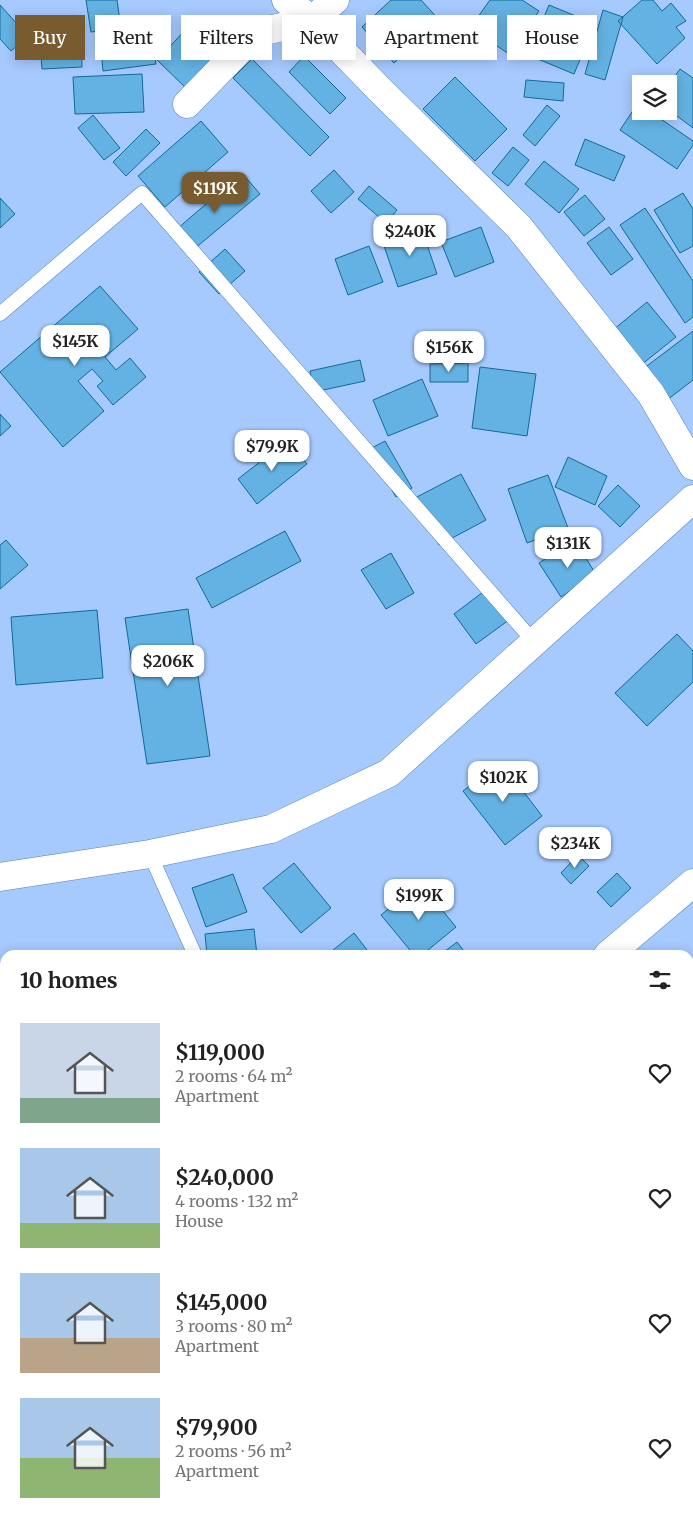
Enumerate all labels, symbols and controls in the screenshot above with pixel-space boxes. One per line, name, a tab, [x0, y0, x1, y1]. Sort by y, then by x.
chip: Buy	[15, 15, 85, 60]
chip: Rent	[95, 15, 171, 60]
chip: Filters	[181, 15, 272, 60]
chip: New	[282, 15, 356, 60]
chip: Apartment	[366, 15, 497, 60]
chip: House	[507, 15, 597, 60]
map controls	[632, 75, 677, 120]
button: layers	[632, 75, 677, 120]
pin: $119K	[180, 172, 250, 214]
text: $119K	[192, 178, 238, 198]
pin: $240K	[375, 214, 445, 257]
text: $240K	[384, 221, 436, 241]
pin: $145K	[40, 324, 110, 367]
pin: $156K	[414, 330, 484, 373]
text: $145K	[52, 331, 98, 351]
text: $156K	[425, 337, 473, 357]
pin: $79.9K	[231, 430, 313, 472]
text: $79.9K	[246, 436, 298, 456]
pin: $131K	[533, 526, 603, 569]
text: $131K	[546, 533, 590, 553]
pin: $206K	[133, 644, 203, 687]
text: $206K	[142, 651, 194, 671]
pin: $102K	[468, 760, 538, 803]
text: $102K	[479, 767, 527, 787]
pin: $234K	[540, 826, 610, 869]
text: $234K	[550, 833, 600, 853]
pin: $199K	[384, 878, 454, 921]
text: $199K	[395, 885, 443, 905]
icon: filters	[646, 966, 674, 994]
text: 10 homes	[20, 967, 118, 994]
text: $119,000	[175, 1039, 265, 1066]
icon: home	[60, 1043, 120, 1103]
icon: heart	[646, 1059, 674, 1087]
text: 2 rooms · 64 m²	[175, 1066, 293, 1086]
text: Apartment	[175, 1086, 259, 1106]
text: $240,000	[175, 1164, 274, 1191]
icon: home	[60, 1168, 120, 1228]
icon: heart	[646, 1184, 674, 1212]
text: 4 rooms · 132 m²	[175, 1191, 298, 1211]
text: House	[175, 1211, 223, 1231]
text: $145,000	[175, 1289, 268, 1316]
icon: home	[60, 1293, 120, 1353]
icon: heart	[646, 1309, 674, 1337]
text: 3 rooms · 80 m²	[175, 1316, 292, 1336]
text: Apartment	[175, 1336, 259, 1356]
text: $79,900	[175, 1414, 258, 1441]
icon: home	[60, 1418, 120, 1478]
icon: heart	[646, 1434, 674, 1462]
text: 2 rooms · 56 m²	[175, 1441, 292, 1461]
text: Apartment	[175, 1461, 259, 1481]

